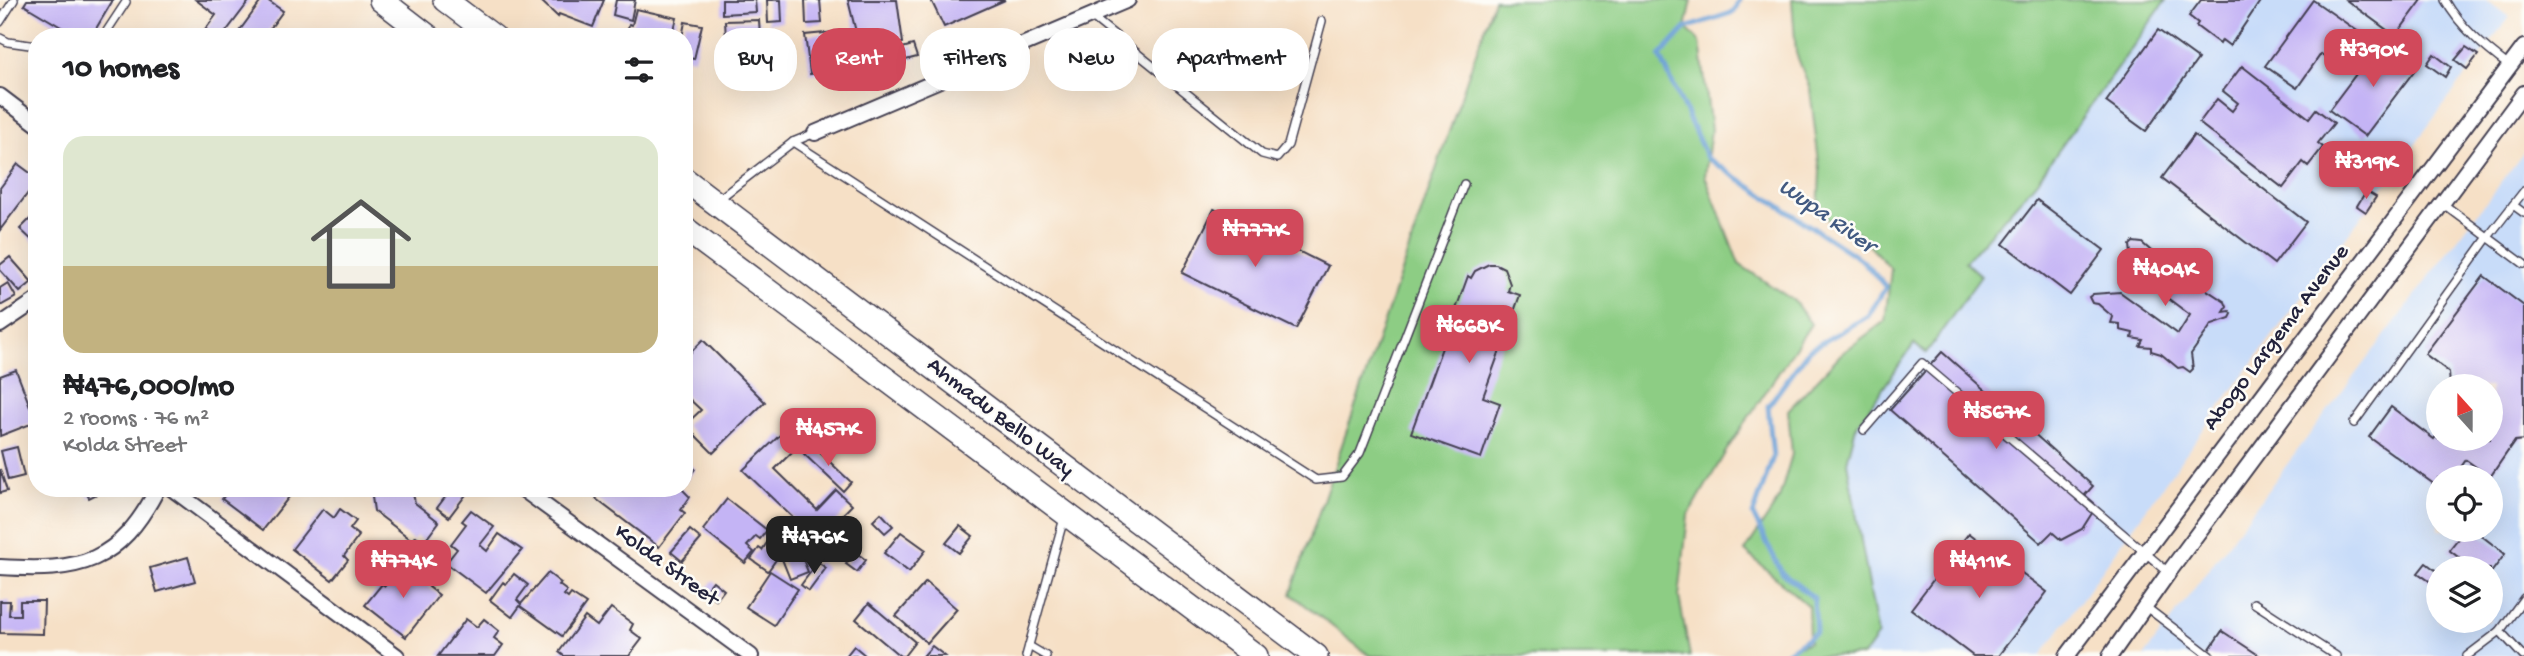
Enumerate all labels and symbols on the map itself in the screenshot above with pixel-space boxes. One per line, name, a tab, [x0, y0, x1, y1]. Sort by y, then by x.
pin: ₦390K	[2324, 29, 2422, 89]
pin: ₦319K	[2317, 142, 2415, 201]
water label: Wupa River	[1772, 173, 1884, 264]
pin: ₦777K	[1206, 210, 1304, 269]
street label: Abogo Largema Avenue	[2198, 239, 2356, 436]
pin: ₦404K	[2116, 248, 2214, 308]
pin: ₦668K	[1420, 306, 1518, 365]
street label: Ahmadu Bello Way	[921, 352, 1079, 484]
north arrow	[2426, 374, 2502, 452]
pin: ₦567K	[1947, 392, 2045, 451]
pin: ₦457K	[779, 408, 877, 468]
pin: ₦476K	[765, 516, 863, 576]
street label: Kolda Street	[608, 519, 725, 614]
pin: ₦774K	[354, 540, 452, 600]
pin: ₦411K	[1930, 540, 2028, 600]

